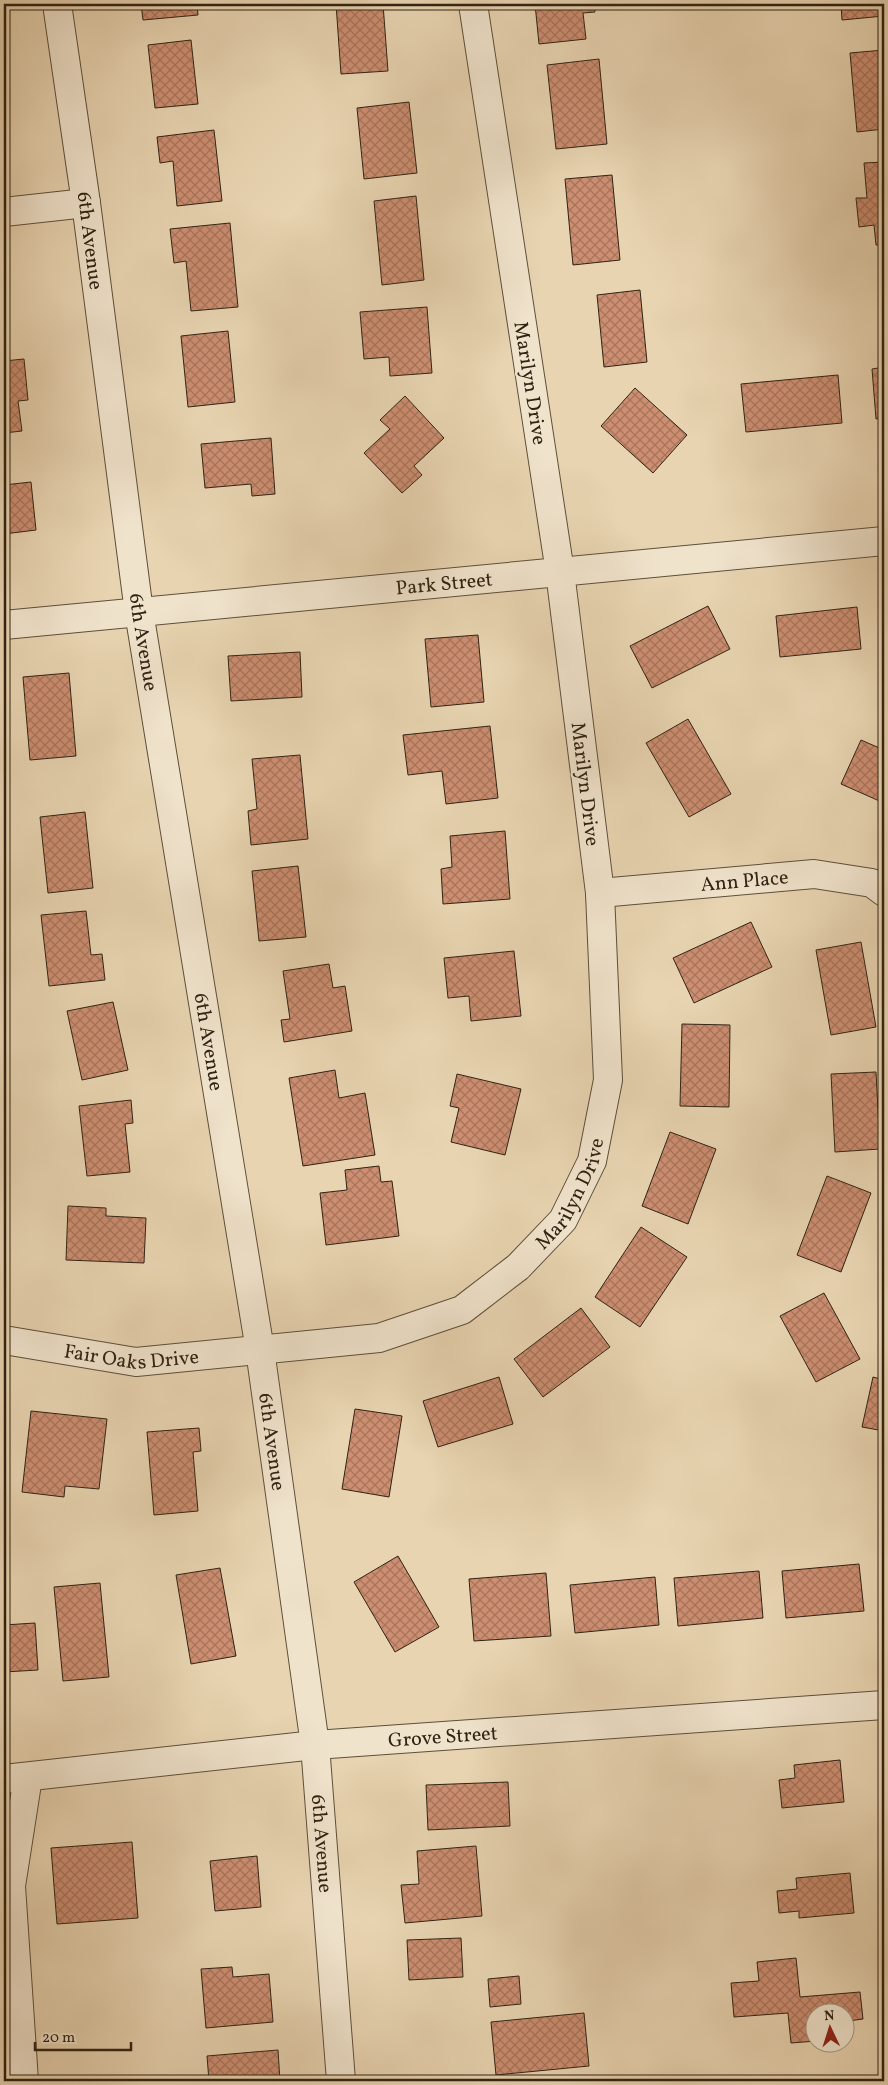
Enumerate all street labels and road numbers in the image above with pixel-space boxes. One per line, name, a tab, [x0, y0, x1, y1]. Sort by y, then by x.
street label: 6th Avenue	[69, 190, 109, 292]
street label: Marilyn Drive	[505, 320, 553, 447]
street label: Park Street	[394, 566, 494, 604]
street label: 6th Avenue	[121, 592, 164, 693]
street label: Marilyn Drive	[563, 721, 606, 848]
street label: Ann Place	[700, 864, 790, 900]
street label: 6th Avenue	[186, 991, 229, 1093]
street label: Marilyn Drive	[530, 1136, 612, 1257]
street label: Fair Oaks Drive	[62, 1338, 200, 1378]
street label: 6th Avenue	[250, 1391, 291, 1493]
street label: Grove Street	[387, 1720, 499, 1756]
street label: 6th Avenue	[303, 1793, 338, 1894]

